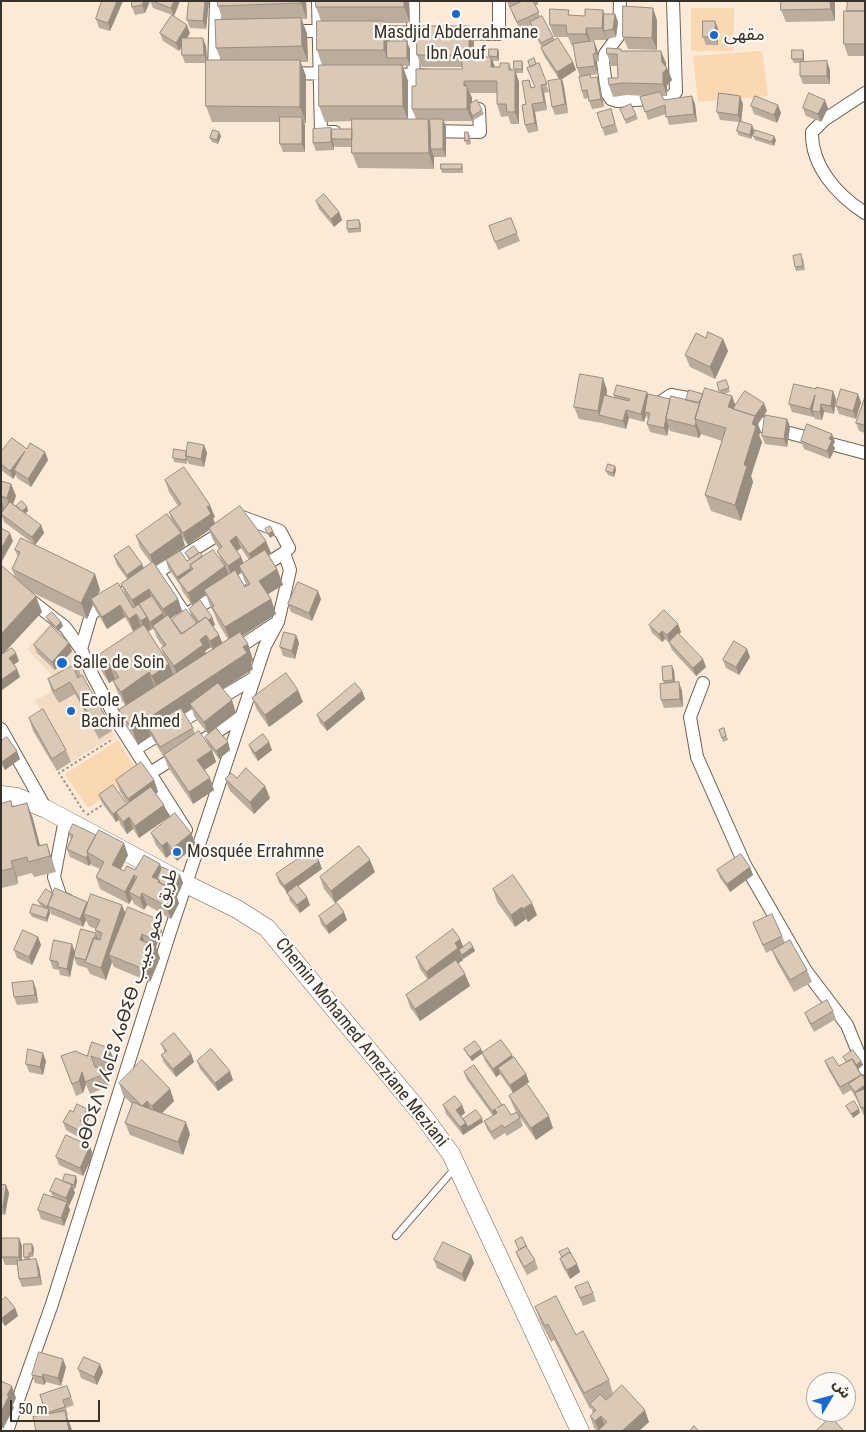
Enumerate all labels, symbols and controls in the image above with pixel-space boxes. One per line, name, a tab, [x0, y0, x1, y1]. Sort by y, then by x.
marker: Masdjid Abderrahmane Ibn Aouf	[450, 8, 462, 20]
place label: Masdjid Abderrahmane Ibn Aouf	[374, 22, 538, 64]
place label: مقهى	[724, 24, 765, 46]
marker: مقهى	[708, 29, 720, 41]
place label: Salle de Soin	[73, 652, 165, 674]
marker: Salle de Soin	[55, 656, 69, 670]
place label: Ecole Bachir Ahmed	[81, 690, 180, 732]
marker: Ecole Bachir Ahmed	[65, 705, 77, 717]
place label: Mosquée Errahmne	[187, 841, 324, 863]
marker: Mosquée Errahmne	[171, 846, 183, 858]
street label: ⴰⴱⵔⵉⴷ ⵏ ⵃⴰⵎⵓ ⵃⴰⴱⵉⴱ طريق حمو حبيب	[72, 866, 184, 1152]
street label: Chemin Mohamed Ameziane Meziani	[270, 934, 452, 1152]
north arrow	[806, 1372, 856, 1422]
text: ش	[830, 1376, 854, 1401]
scale bar	[12, 1390, 102, 1422]
text: 50 m	[18, 1400, 48, 1418]

